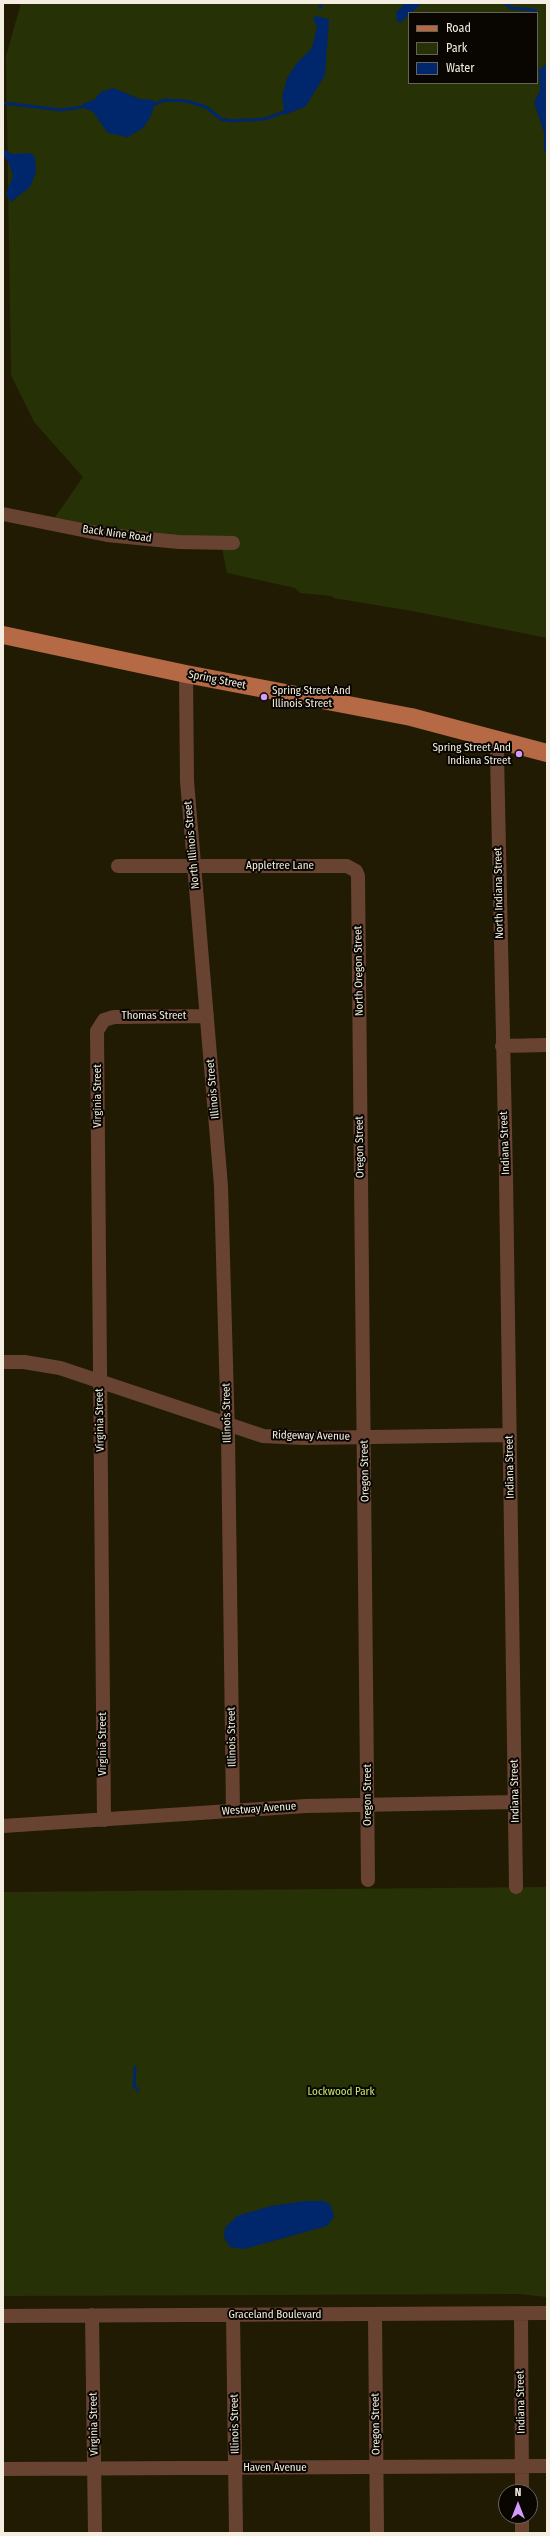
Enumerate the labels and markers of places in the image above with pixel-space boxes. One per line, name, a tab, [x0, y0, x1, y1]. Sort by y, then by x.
place label: Spring Street And Illinois Street	[272, 684, 351, 710]
marker: Spring Street And Illinois Street	[259, 692, 269, 702]
place label: Spring Street And Indiana Street	[432, 741, 511, 767]
marker: Spring Street And Indiana Street	[514, 749, 524, 759]

